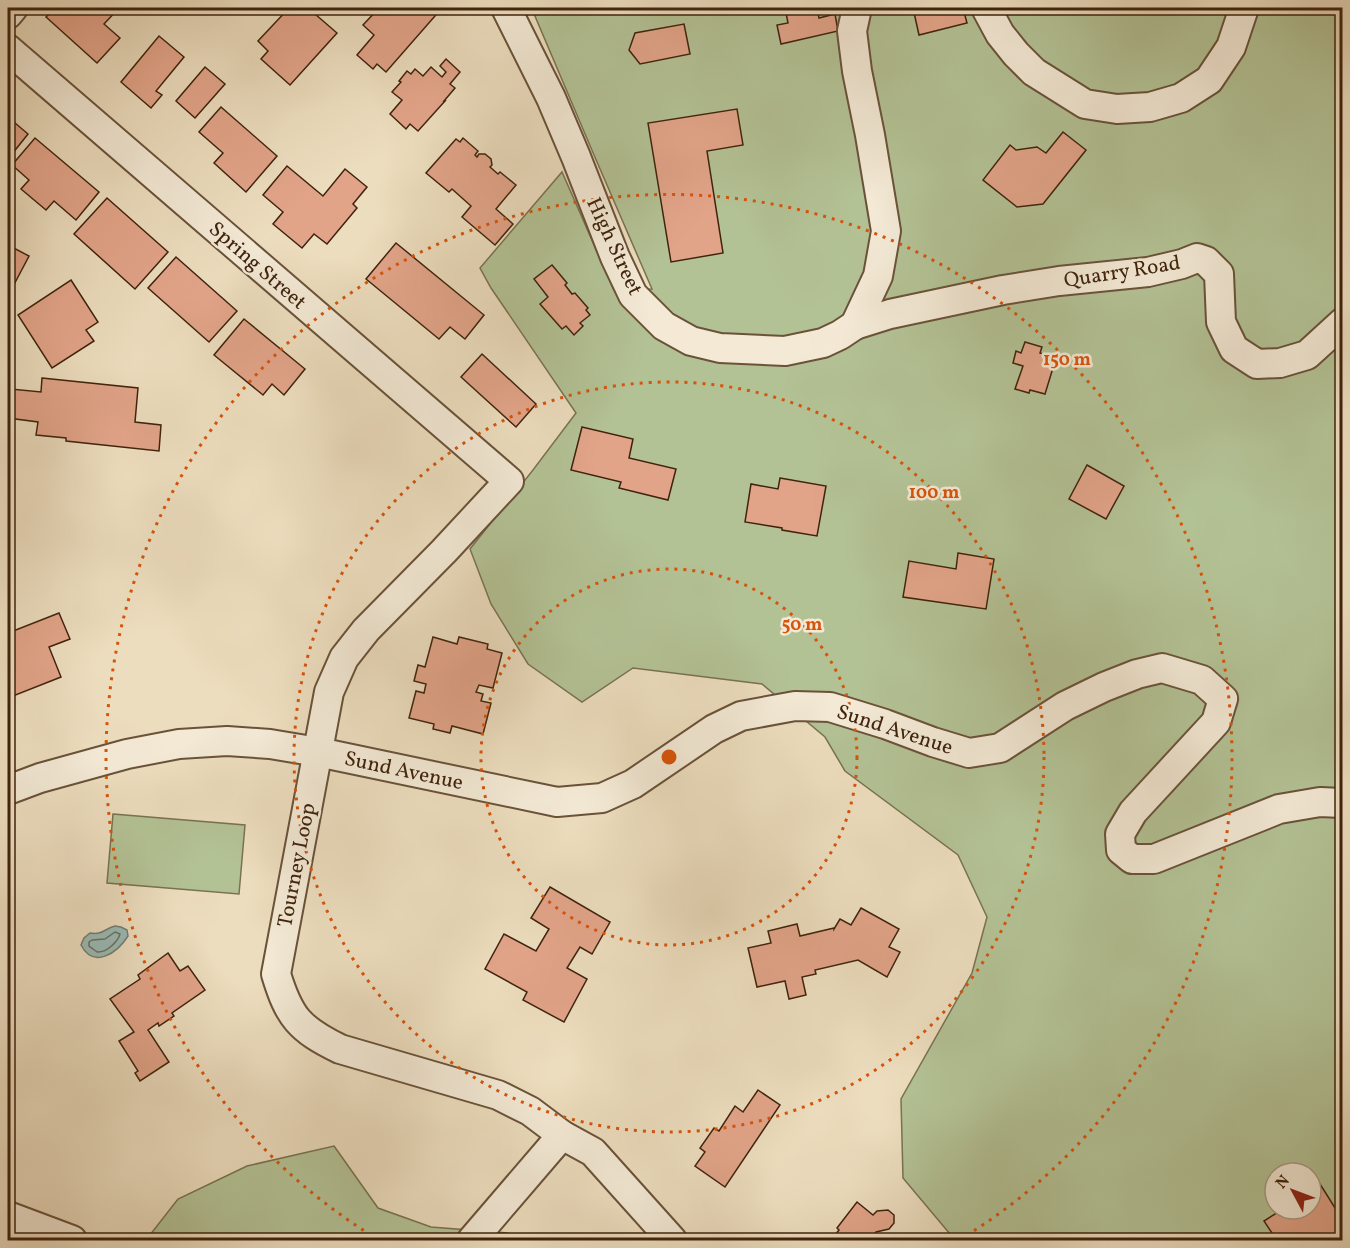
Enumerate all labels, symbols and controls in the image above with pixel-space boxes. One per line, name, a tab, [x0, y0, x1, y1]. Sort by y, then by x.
street label: High Street	[578, 193, 649, 300]
street label: Spring Street	[202, 215, 312, 317]
street label: Quarry Road	[1062, 249, 1183, 296]
text: 150 m	[1043, 348, 1091, 373]
text: 100 m	[909, 481, 959, 506]
text: 50 m	[782, 613, 822, 638]
street label: Sund Avenue	[833, 698, 956, 763]
street label: Sund Avenue	[342, 745, 466, 798]
centre of rings	[659, 747, 679, 767]
street label: Tourney Loop	[271, 801, 324, 930]
north arrow	[1263, 1161, 1323, 1221]
text: N	[1271, 1171, 1296, 1194]

